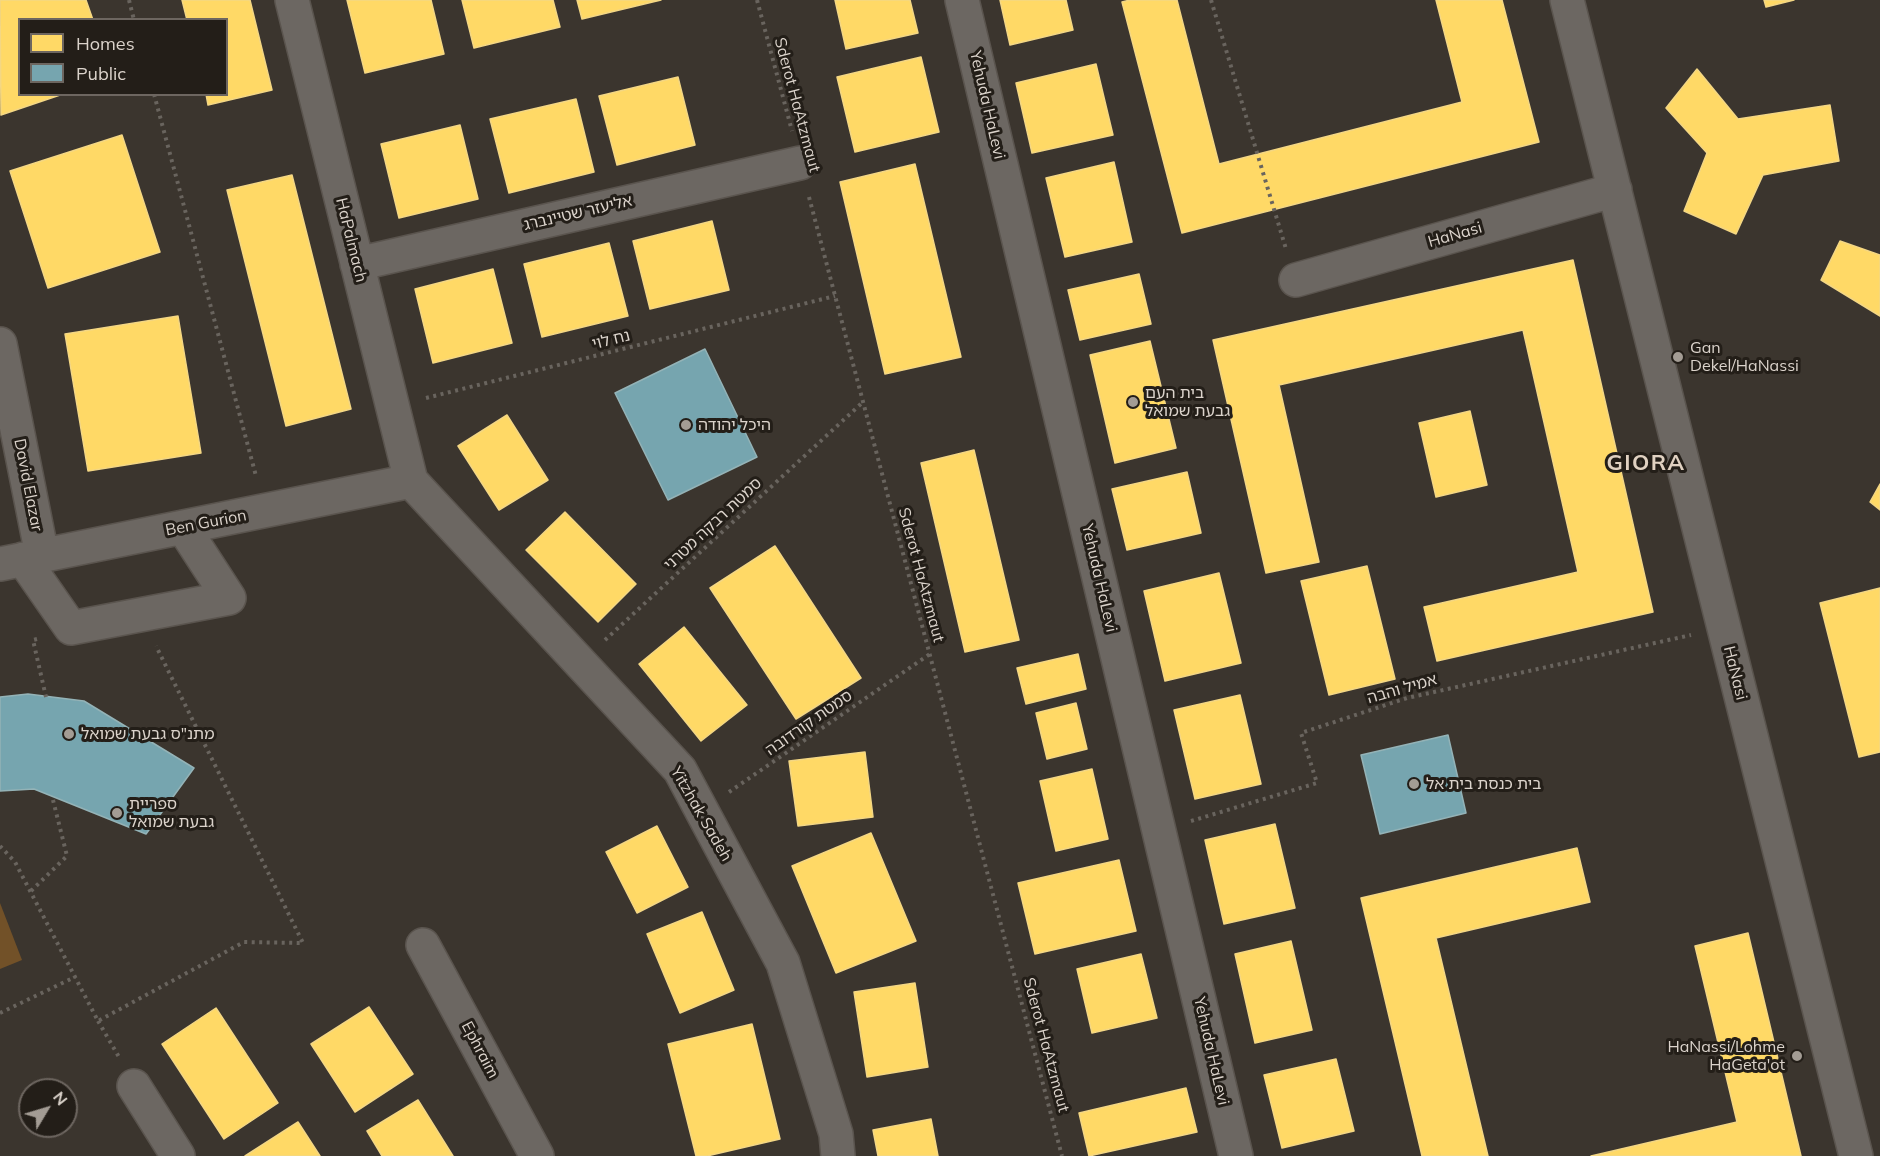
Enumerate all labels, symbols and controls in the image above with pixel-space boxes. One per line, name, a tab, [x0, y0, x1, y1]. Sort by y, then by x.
legend	[18, 18, 228, 96]
text: Homes	[76, 32, 135, 55]
street label: Sderot HaAtzmaut	[770, 36, 824, 174]
street label: Yehuda HaLevi	[965, 49, 1009, 161]
text: Public	[76, 62, 126, 85]
street label: אליעזר שטיינברג	[522, 191, 634, 235]
street label: HaPalmach	[331, 196, 371, 284]
street label: HaNasi	[1426, 218, 1484, 252]
street label: נח לוי	[590, 326, 632, 354]
place label: Gan Dekel/HaNassi	[1690, 338, 1799, 376]
marker: Gan Dekel/HaNassi	[1671, 350, 1685, 364]
place label: בית העם גבעת שמואל	[1145, 383, 1230, 421]
marker: בית העם גבעת שמואל	[1126, 395, 1140, 409]
place label: היכל יהודה	[698, 415, 771, 435]
marker: היכל יהודה	[679, 418, 693, 432]
street label: David Elazar	[10, 437, 46, 533]
district label: GIORA	[1607, 450, 1685, 476]
street label: סמטת רבקה מטרני	[660, 474, 766, 574]
street label: Ben Gurion	[164, 506, 248, 540]
street label: Sderot HaAtzmaut	[894, 506, 948, 644]
street label: Yehuda HaLevi	[1077, 522, 1121, 634]
street label: HaNasi	[1719, 644, 1751, 702]
street label: אמיל והבה	[1365, 670, 1439, 708]
street label: סמטת קורדובה	[762, 686, 856, 760]
place label: מתנ"ס גבעת שמואל	[81, 724, 215, 744]
marker: מתנ"ס גבעת שמואל	[62, 727, 76, 741]
street label: Yitzhak Sadeh	[666, 763, 736, 865]
place label: בית כנסת בית אל	[1426, 774, 1541, 794]
marker: בית כנסת בית אל	[1407, 777, 1421, 791]
place label: ספריית גבעת שמואל	[129, 794, 214, 832]
marker: ספריית גבעת שמואל	[110, 806, 124, 820]
street label: Sderot HaAtzmaut	[1019, 976, 1073, 1114]
street label: Yehuda HaLevi	[1189, 995, 1233, 1107]
street label: Ephraim	[457, 1018, 503, 1082]
place label: HaNassi/Lohme HaGeta'ot	[1667, 1037, 1785, 1075]
marker: HaNassi/Lohme HaGeta'ot	[1790, 1049, 1804, 1063]
north arrow	[18, 1078, 78, 1138]
text: N	[49, 1087, 72, 1109]

